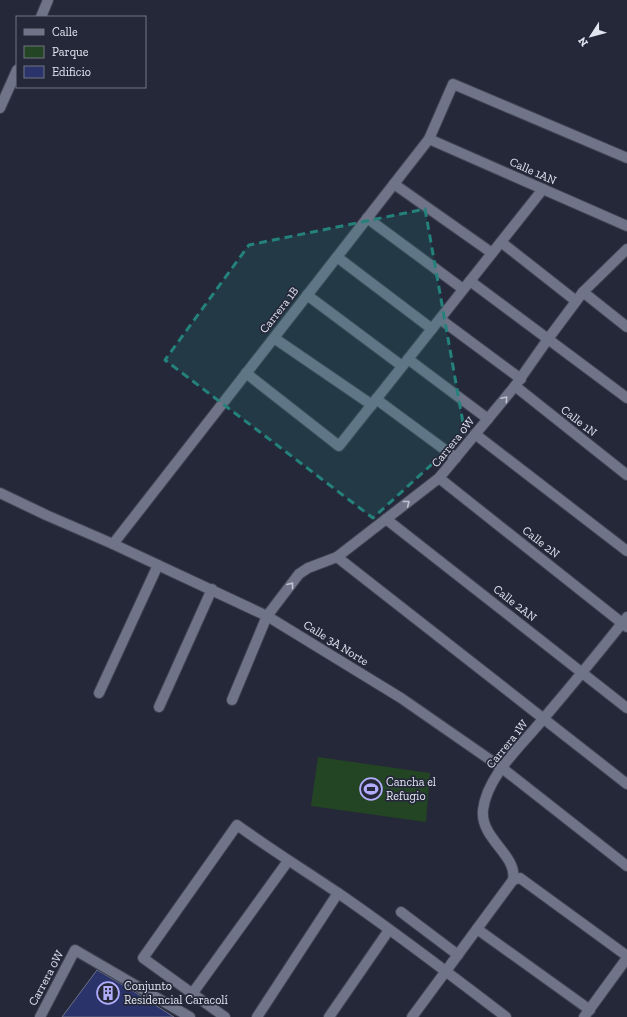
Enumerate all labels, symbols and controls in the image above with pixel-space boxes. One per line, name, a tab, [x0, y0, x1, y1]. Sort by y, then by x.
legend	[16, 16, 146, 88]
north arrow	[571, 16, 611, 56]
text: Calle	[52, 25, 78, 39]
text: N	[575, 34, 591, 49]
text: Parque	[52, 45, 89, 59]
text: Edificio	[52, 65, 91, 79]
street label: Calle 1AN	[508, 155, 559, 188]
street label: Carrera 1B	[257, 284, 301, 336]
one-way arrow	[500, 396, 507, 403]
street label: Calle 1N	[558, 403, 600, 439]
street label: Carrera 0W	[428, 413, 478, 470]
one-way arrow	[403, 501, 410, 508]
street label: Calle 2N	[520, 523, 562, 561]
one-way arrow	[286, 582, 293, 589]
street label: Calle 2AN	[491, 582, 540, 624]
street label: Calle 3A Norte	[301, 617, 371, 669]
street label: Carrera 1W	[483, 716, 531, 771]
place label: Cancha el Refugio	[386, 775, 436, 803]
sports icon: Cancha el Refugio	[358, 776, 384, 802]
street label: Carrera 0W	[26, 947, 67, 1008]
place label: Conjunto Residencial Caracolí	[124, 979, 229, 1007]
building icon: Conjunto Residencial Caracolí	[95, 980, 121, 1006]

